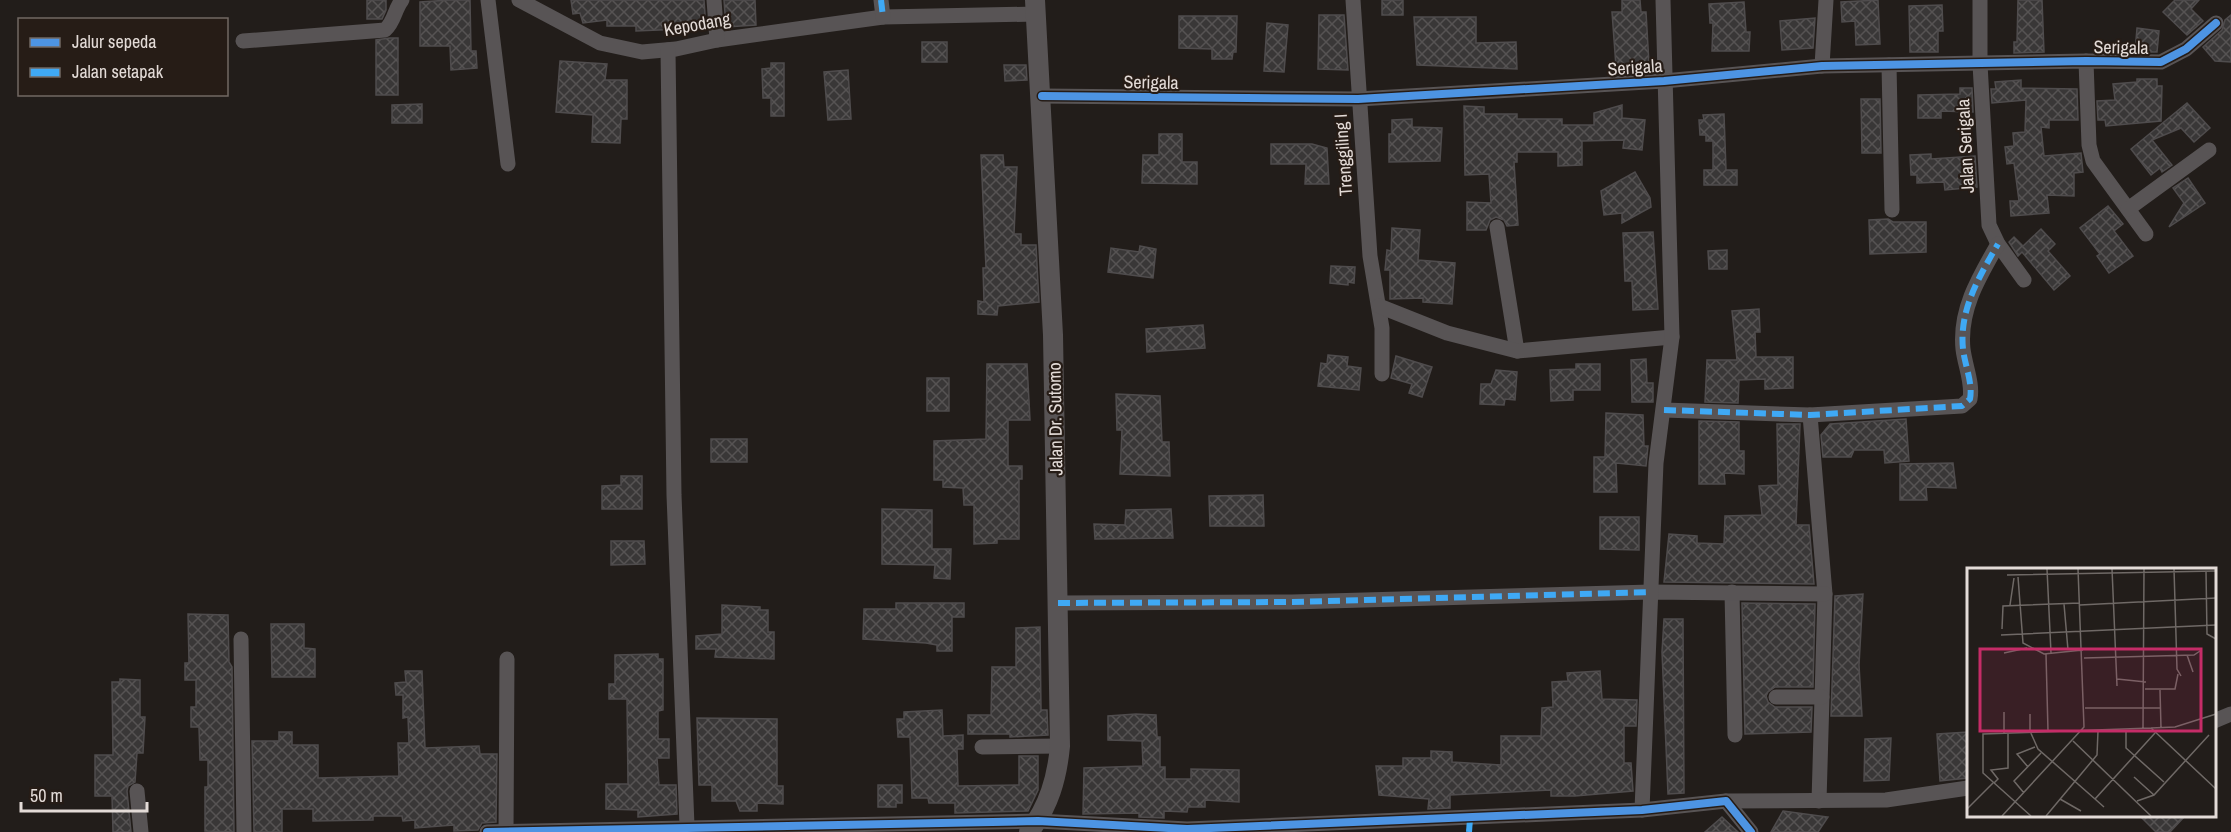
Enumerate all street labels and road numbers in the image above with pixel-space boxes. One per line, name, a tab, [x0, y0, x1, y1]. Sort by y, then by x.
street label: Kepodang	[662, 6, 733, 42]
street label: Serigala	[2093, 34, 2149, 60]
street label: Serigala	[1607, 53, 1663, 81]
street label: Serigala	[1123, 69, 1179, 95]
street label: Jalan Serigala	[1950, 98, 1980, 194]
street label: Trenggiling I	[1328, 113, 1358, 197]
street label: Jalan Dr. Sutomo	[1042, 362, 1068, 476]

